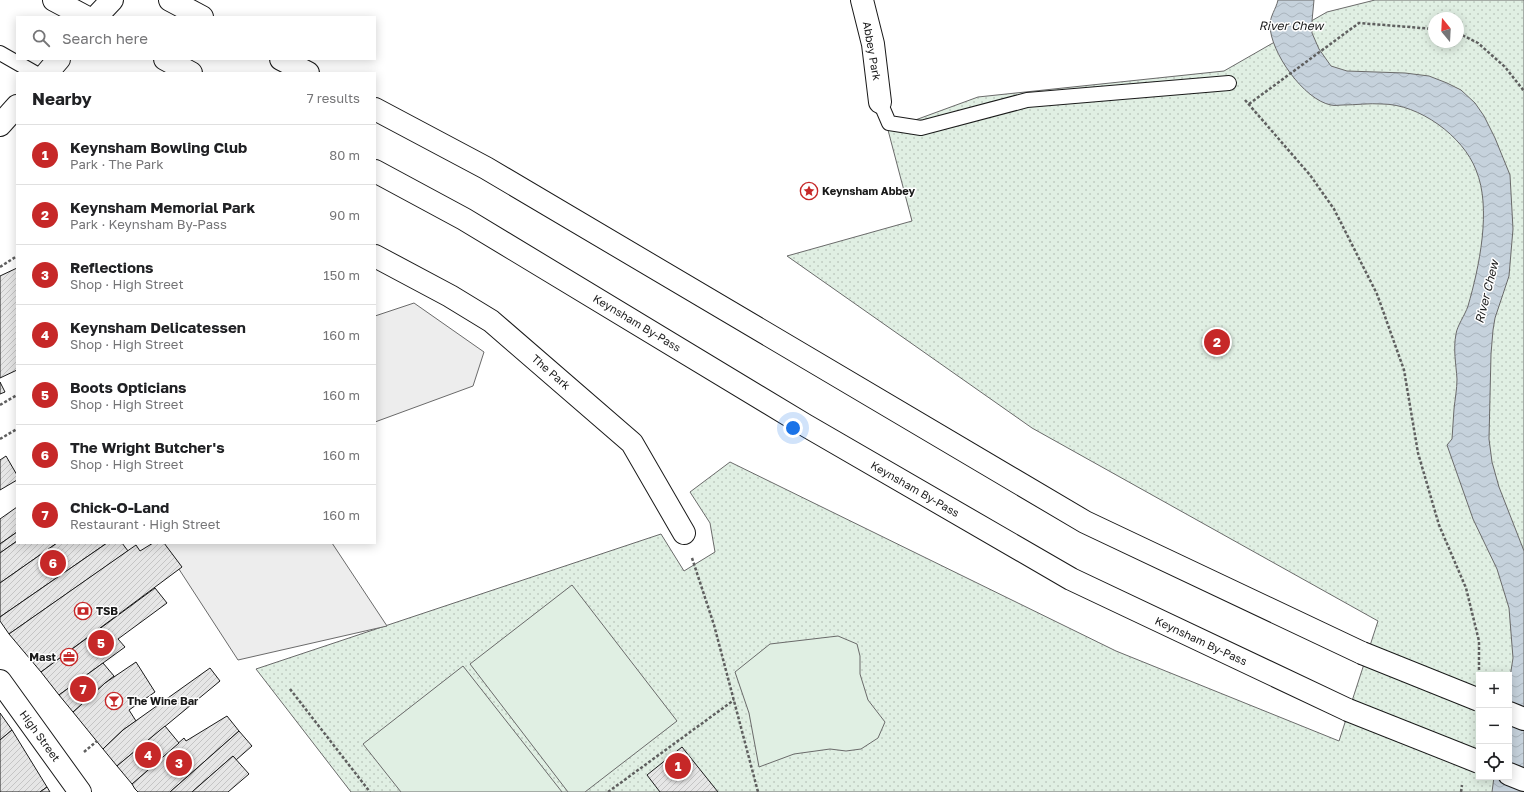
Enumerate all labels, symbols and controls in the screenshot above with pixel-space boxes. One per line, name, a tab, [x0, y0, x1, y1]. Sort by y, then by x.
north arrow	[1428, 12, 1464, 48]
search box	[16, 16, 376, 60]
water label: River Chew	[1259, 18, 1325, 33]
street label: Abbey Park	[861, 20, 884, 81]
icon: search	[30, 27, 52, 49]
text: Search here	[62, 29, 148, 47]
text: Nearby	[32, 88, 92, 109]
text: 7 results	[307, 90, 360, 106]
text: Keynsham Bowling Club	[70, 138, 247, 156]
text: 1	[42, 147, 48, 163]
text: 80 m	[329, 147, 360, 163]
text: Park · The Park	[70, 156, 164, 172]
place icon: Keynsham Abbey	[799, 181, 819, 201]
place label: Keynsham Abbey	[822, 184, 915, 197]
text: Keynsham Memorial Park	[70, 198, 255, 216]
text: 2	[41, 207, 49, 223]
text: 90 m	[329, 207, 360, 223]
text: Park · Keynsham By-Pass	[70, 216, 227, 232]
water label: River Chew	[1471, 257, 1502, 325]
text: Reflections	[70, 258, 153, 276]
text: 3	[41, 267, 49, 283]
text: 150 m	[323, 267, 360, 283]
text: Shop · High Street	[70, 276, 184, 292]
street label: Keynsham By-Pass	[591, 291, 684, 354]
text: Keynsham Delicatessen	[70, 318, 246, 336]
text: 4	[41, 327, 49, 343]
text: 160 m	[323, 327, 360, 343]
pin: 2	[1204, 327, 1230, 357]
text: Shop · High Street	[70, 336, 184, 352]
street label: The Park	[530, 351, 573, 392]
text: Boots Opticians	[70, 378, 186, 396]
text: 5	[41, 387, 49, 403]
text: 160 m	[323, 387, 360, 403]
text: Shop · High Street	[70, 396, 184, 412]
your location	[783, 418, 803, 438]
text: The Wright Butcher's	[70, 438, 225, 456]
text: 6	[41, 447, 49, 463]
text: 160 m	[323, 447, 360, 463]
text: Shop · High Street	[70, 456, 184, 472]
street label: Keynsham By-Pass	[869, 458, 962, 519]
text: Chick-O-Land	[70, 498, 169, 516]
text: 7	[41, 507, 49, 523]
text: 160 m	[323, 507, 360, 523]
text: Restaurant · High Street	[70, 516, 220, 532]
pin: 6	[40, 548, 66, 578]
bank icon: TSB	[73, 601, 93, 621]
place label: TSB	[96, 604, 118, 617]
street label: Keynsham By-Pass	[1153, 614, 1249, 668]
pin: 5	[88, 628, 114, 658]
office icon: Mast	[59, 647, 79, 667]
place label: Mast	[29, 650, 57, 663]
map controls	[1476, 672, 1512, 780]
button: +	[1476, 672, 1512, 708]
pin: 7	[70, 674, 96, 704]
bar icon: The Wine Bar	[104, 691, 124, 711]
place label: The Wine Bar	[127, 694, 199, 707]
street label: High Street	[17, 708, 63, 764]
button: −	[1476, 708, 1512, 744]
pin: 4	[135, 740, 161, 770]
button: locate	[1476, 744, 1512, 780]
pin: 3	[166, 748, 192, 778]
pin: 1	[665, 751, 691, 781]

